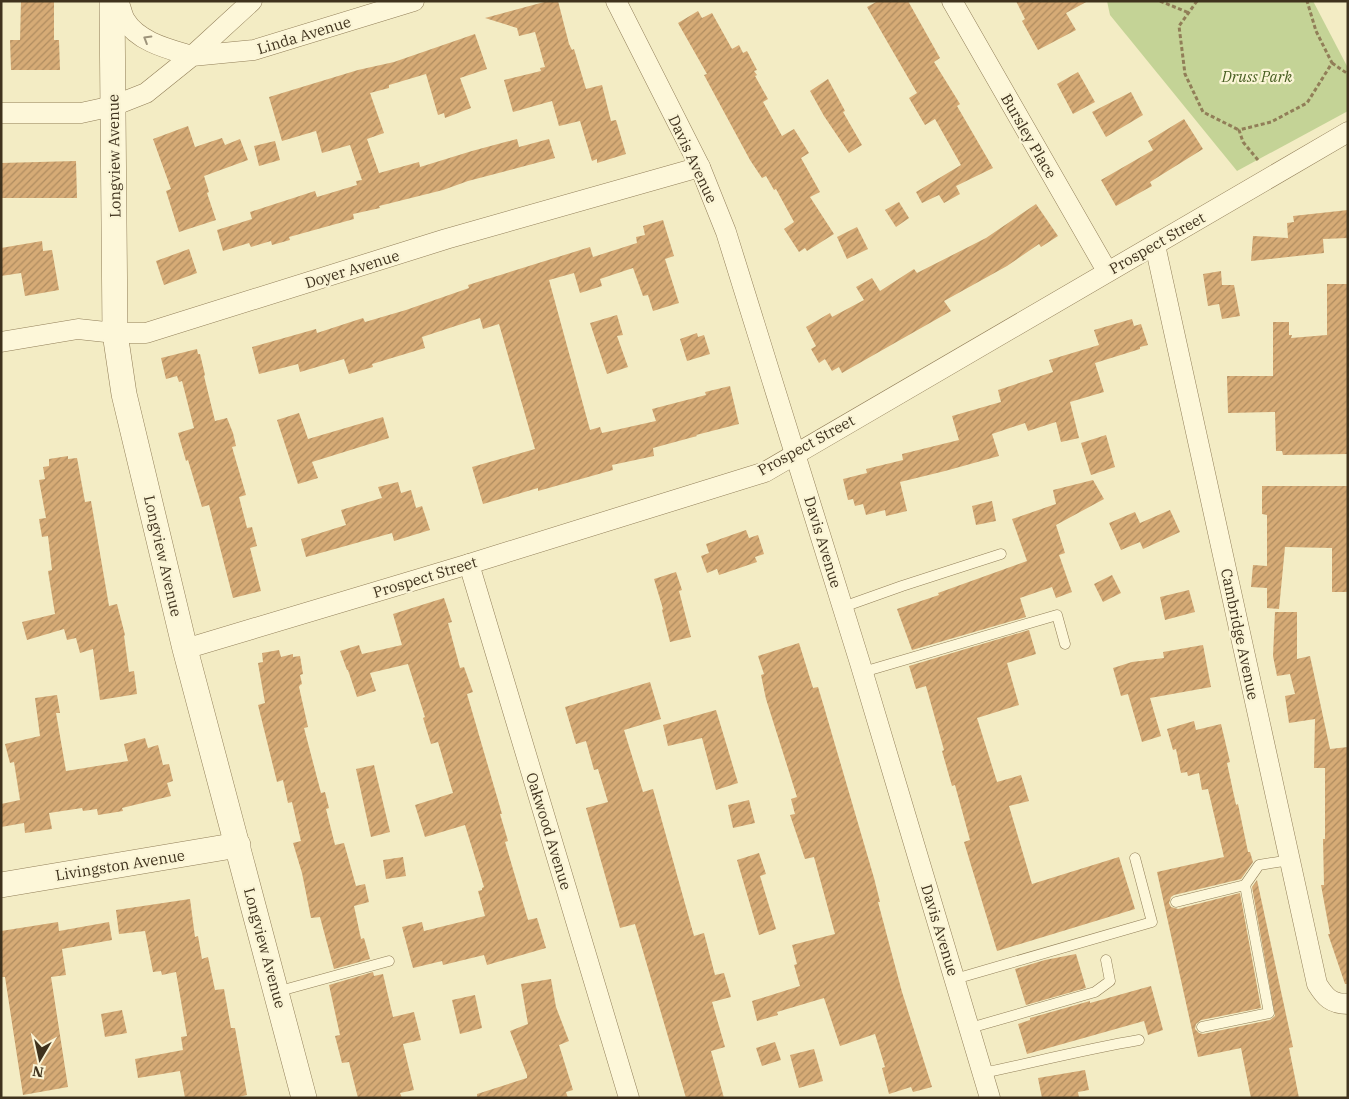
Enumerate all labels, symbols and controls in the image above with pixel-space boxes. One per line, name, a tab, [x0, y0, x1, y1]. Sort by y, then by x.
street label: Linda Avenue	[255, 12, 353, 58]
one-way arrow	[143, 35, 152, 45]
park label: Druss Park	[1221, 67, 1292, 86]
street label: Bursley Place	[997, 90, 1061, 182]
street label: Longview Avenue	[103, 94, 125, 218]
street label: Davis Avenue	[664, 112, 722, 206]
street label: Prospect Street	[1106, 208, 1208, 278]
street label: Doyer Avenue	[302, 246, 402, 292]
street label: Prospect Street	[754, 411, 858, 479]
street label: Longview Avenue	[140, 493, 186, 619]
street label: Davis Avenue	[800, 494, 846, 590]
street label: Prospect Street	[371, 552, 479, 602]
street label: Cambridge Avenue	[1217, 567, 1263, 701]
street label: Oakwood Avenue	[522, 770, 576, 892]
street label: Livingston Avenue	[54, 845, 186, 885]
street label: Davis Avenue	[917, 882, 963, 978]
street label: Longview Avenue	[240, 886, 290, 1010]
north arrow	[15, 1034, 65, 1084]
text: N	[31, 1062, 45, 1082]

